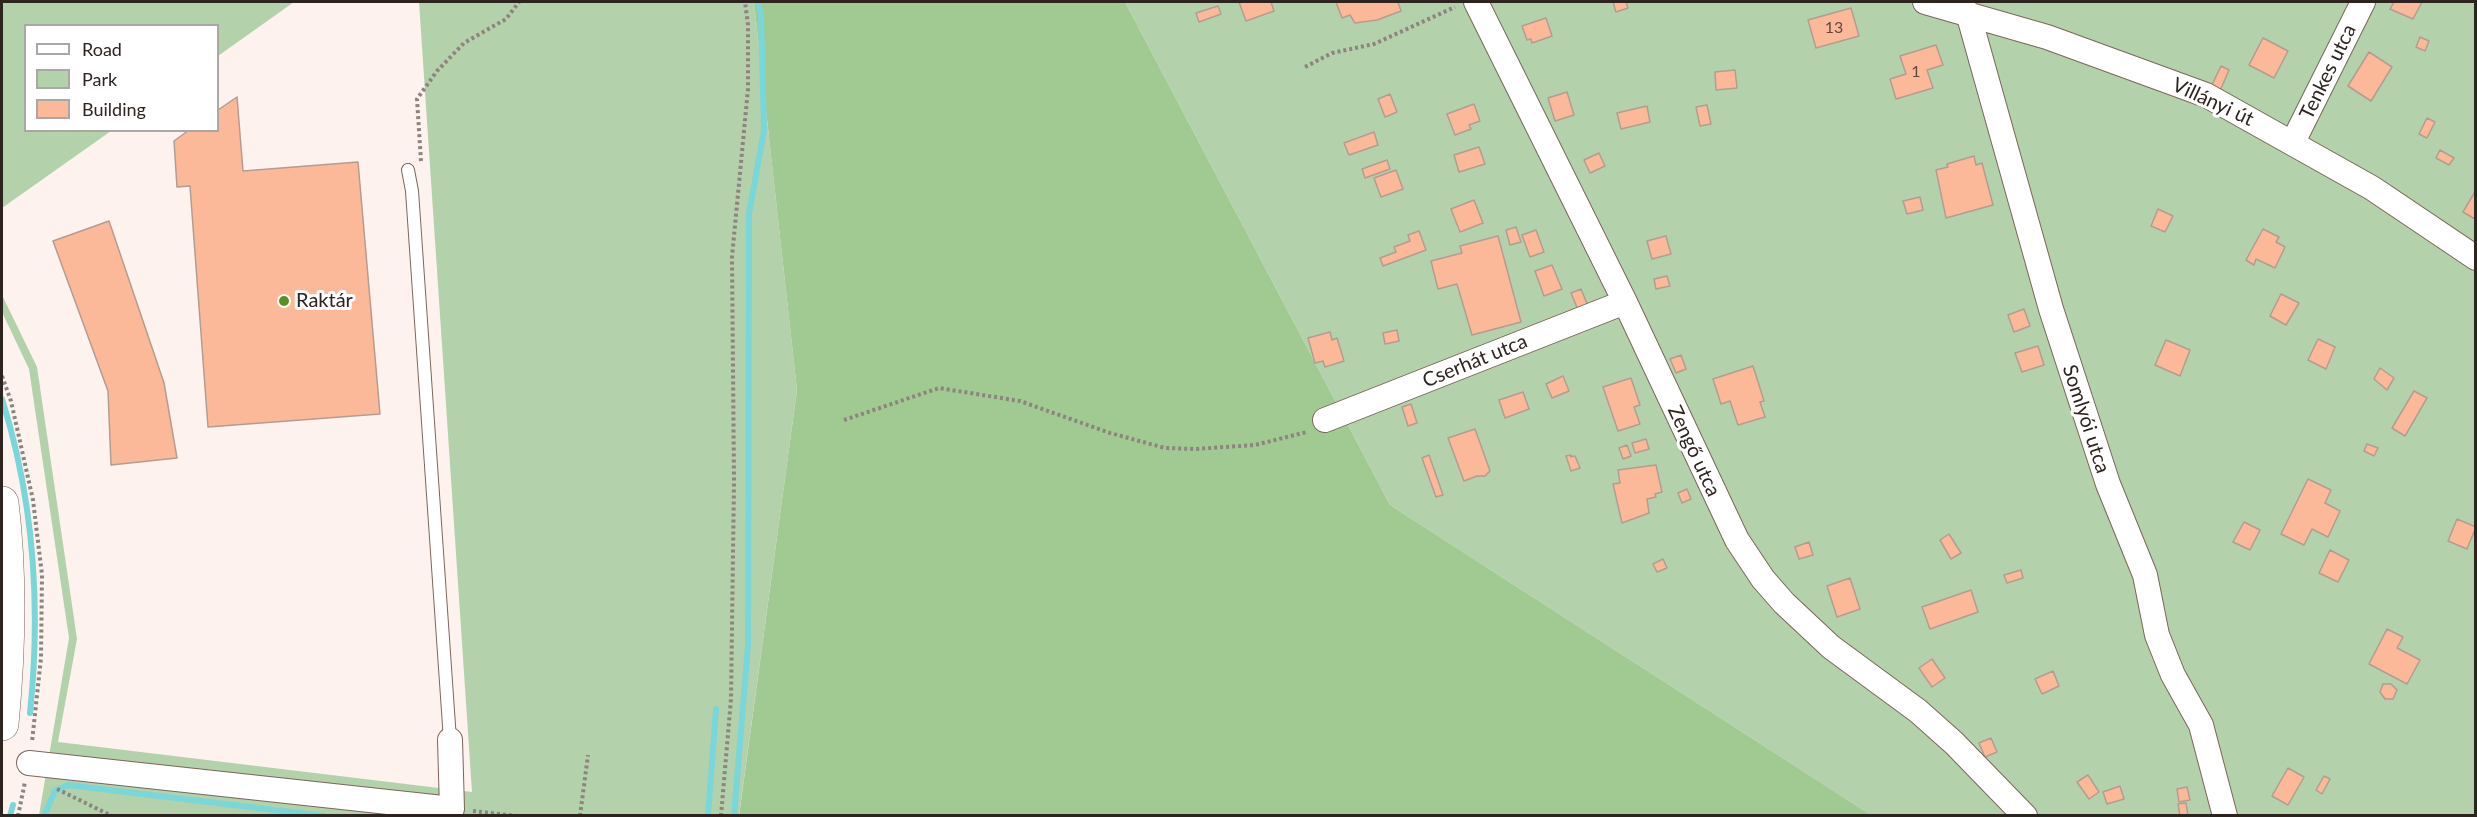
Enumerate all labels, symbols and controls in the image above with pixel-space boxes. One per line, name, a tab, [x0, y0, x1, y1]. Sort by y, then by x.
house number: 13	[1825, 18, 1843, 38]
street label: Tenkes utca	[2295, 21, 2361, 123]
legend	[24, 24, 219, 132]
text: Road	[82, 38, 122, 60]
house number: 1	[1911, 62, 1921, 82]
text: Park	[82, 68, 117, 90]
street label: Villányi út	[2168, 73, 2258, 131]
text: Building	[82, 98, 146, 120]
place label: Raktár	[296, 289, 353, 313]
marker: Raktár	[277, 294, 291, 308]
street label: Cserhát utca	[1419, 329, 1531, 393]
street label: Somlyói utca	[2057, 362, 2115, 476]
street label: Zengő utca	[1662, 402, 1726, 500]

